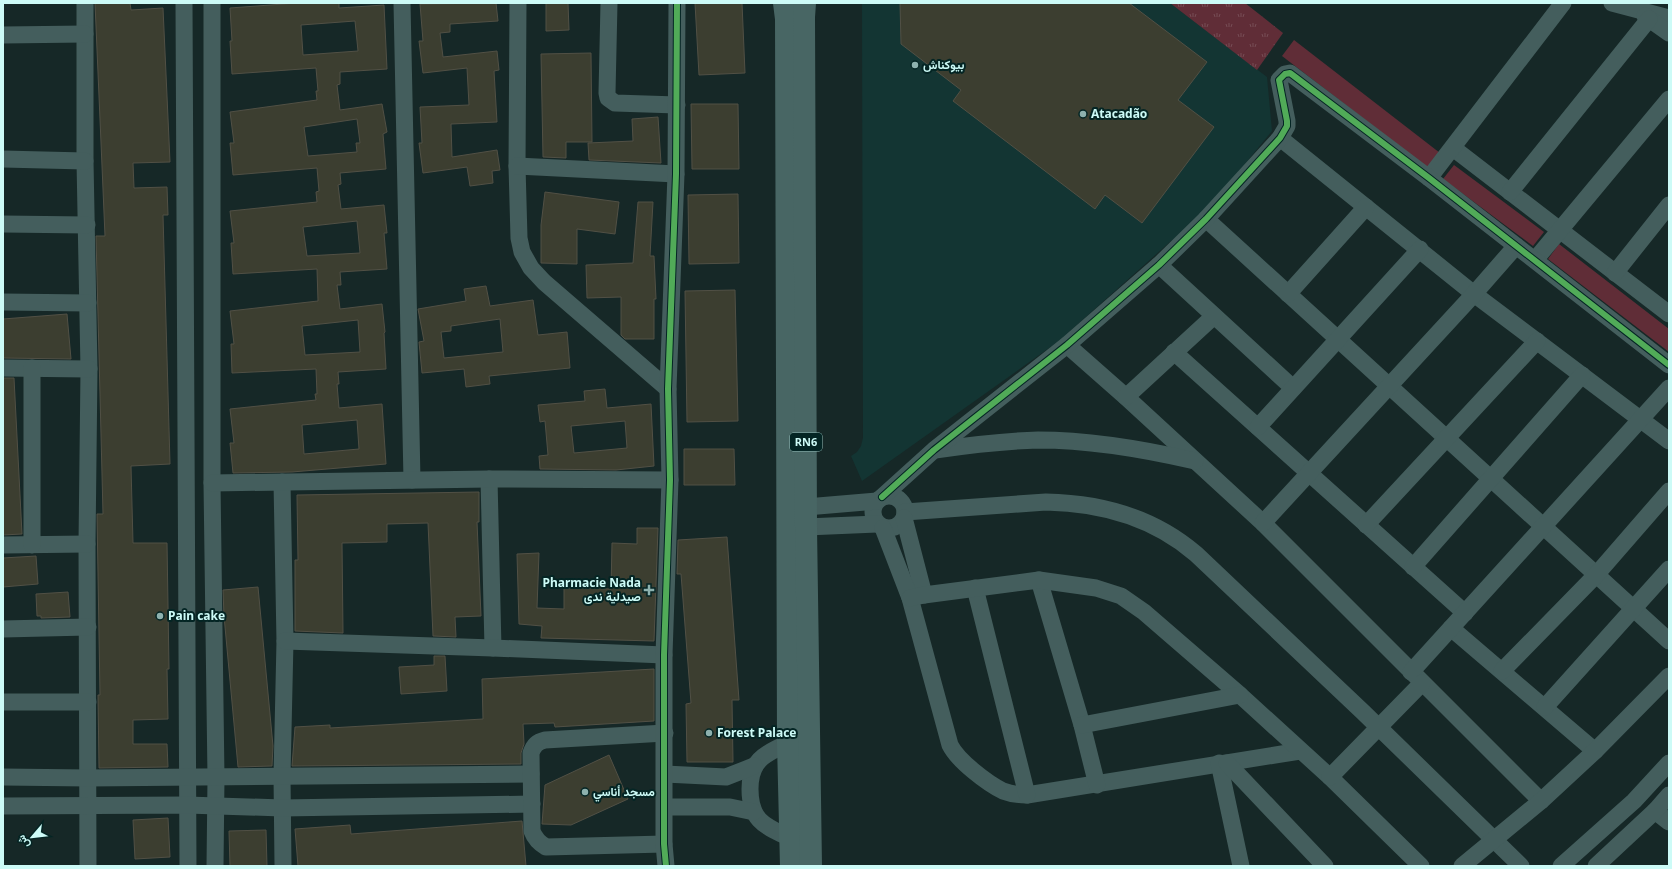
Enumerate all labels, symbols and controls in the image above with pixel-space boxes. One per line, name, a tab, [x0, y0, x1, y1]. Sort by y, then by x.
place label: بيوكناش	[923, 56, 965, 73]
marker: بيوكناش	[910, 60, 920, 70]
place label: Atacadão	[1091, 105, 1147, 122]
marker: Atacadão	[1078, 109, 1088, 119]
road number: RN6	[790, 433, 822, 451]
place label: Pharmacie Nada صيدلية ندى	[543, 574, 641, 605]
marker: Pharmacie Nada صيدلية ندى	[644, 585, 654, 595]
place label: Pain cake	[168, 607, 225, 624]
marker: Pain cake	[155, 611, 165, 621]
place label: Forest Palace	[717, 724, 797, 741]
marker: Forest Palace	[704, 728, 714, 738]
place label: مسجد أناسي	[593, 783, 655, 802]
marker: مسجد أناسي	[580, 787, 590, 797]
north arrow	[12, 817, 52, 857]
text: ش	[13, 833, 32, 851]

